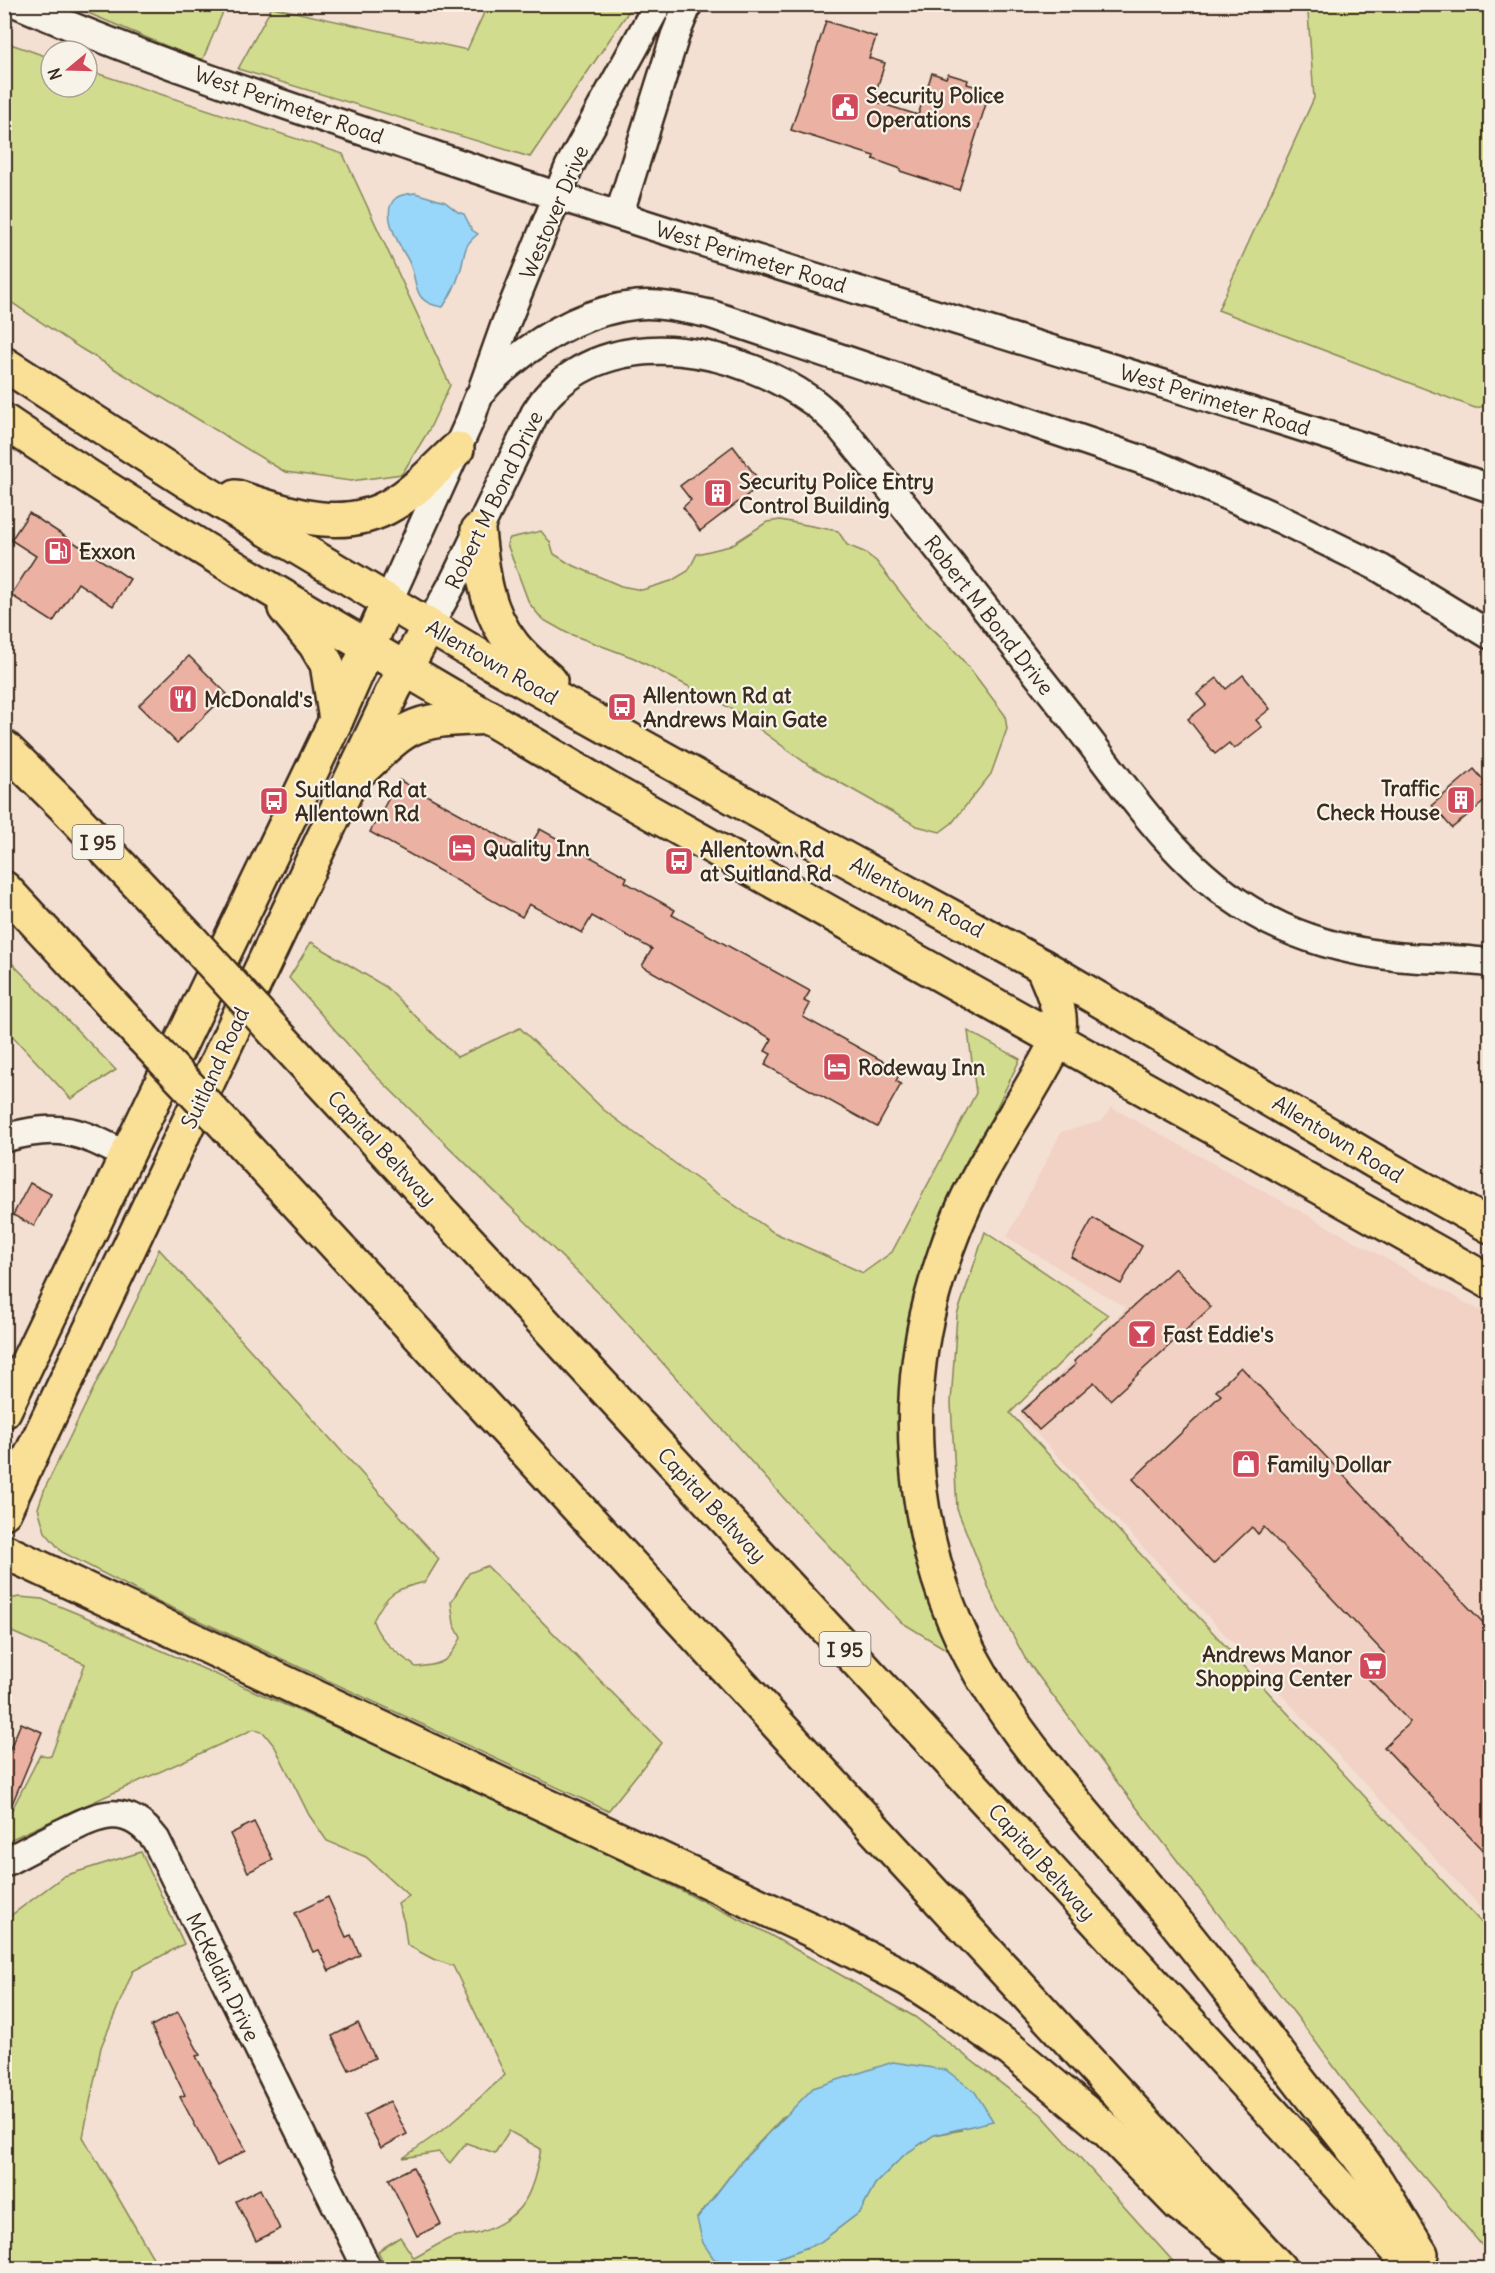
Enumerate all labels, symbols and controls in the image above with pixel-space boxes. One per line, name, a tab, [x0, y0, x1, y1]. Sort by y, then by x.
north arrow	[39, 39, 99, 99]
street label: West Perimeter Road	[191, 60, 387, 150]
text: N	[44, 65, 66, 82]
place label: Security Police Operations	[866, 82, 1004, 133]
public building icon: Security Police Operations	[829, 91, 861, 123]
street label: Westover Drive	[514, 141, 594, 283]
street label: West Perimeter Road	[652, 215, 850, 299]
street label: West Perimeter Road	[1116, 358, 1314, 442]
street label: Robert M Bond Drive	[439, 406, 549, 594]
place label: Security Police Entry Control Building	[739, 468, 934, 519]
building icon: Security Police Entry Control Building	[702, 477, 734, 509]
street label: Robert M Bond Drive	[918, 530, 1060, 700]
fuel station icon: Exxon	[42, 535, 74, 567]
place label: Exxon	[79, 538, 135, 565]
street label: Allentown Road	[421, 613, 563, 711]
place label: Allentown Rd at Andrews Main Gate	[643, 682, 827, 733]
restaurant icon: McDonald's	[167, 683, 199, 715]
place label: McDonald's	[204, 686, 313, 713]
bus stop icon: Allentown Rd at Andrews Main Gate	[606, 691, 638, 723]
place label: Traffic Check House	[1316, 775, 1440, 826]
place label: Suitland Rd at Allentown Rd	[295, 776, 428, 827]
building icon: Traffic Check House	[1445, 784, 1477, 816]
bus stop icon: Suitland Rd at Allentown Rd	[258, 785, 290, 817]
road number: I 95	[72, 825, 124, 859]
hotel icon: Quality Inn	[446, 832, 478, 864]
place label: Quality Inn	[483, 835, 590, 862]
place label: Allentown Rd at Suitland Rd	[700, 836, 832, 887]
bus stop icon: Allentown Rd at Suitland Rd	[663, 845, 695, 877]
street label: Allentown Road	[845, 850, 989, 944]
street label: Suitland Road	[175, 1003, 255, 1133]
hotel icon: Rodeway Inn	[821, 1051, 853, 1083]
place label: Rodeway Inn	[858, 1054, 985, 1081]
street label: Capital Beltway	[322, 1085, 442, 1211]
street label: Allentown Road	[1268, 1089, 1408, 1189]
bar icon: Fast Eddie's	[1126, 1318, 1158, 1350]
place label: Fast Eddie's	[1163, 1321, 1274, 1348]
street label: Capital Beltway	[652, 1442, 772, 1568]
shop icon: Family Dollar	[1230, 1448, 1262, 1480]
place label: Family Dollar	[1267, 1451, 1392, 1478]
road number: I 95	[820, 1632, 870, 1666]
place label: Andrews Manor Shopping Center	[1196, 1641, 1352, 1692]
supermarket icon: Andrews Manor Shopping Center	[1357, 1650, 1389, 1682]
street label: Capital Beltway	[982, 1798, 1102, 1926]
street label: McKeldin Drive	[180, 1908, 266, 2046]

